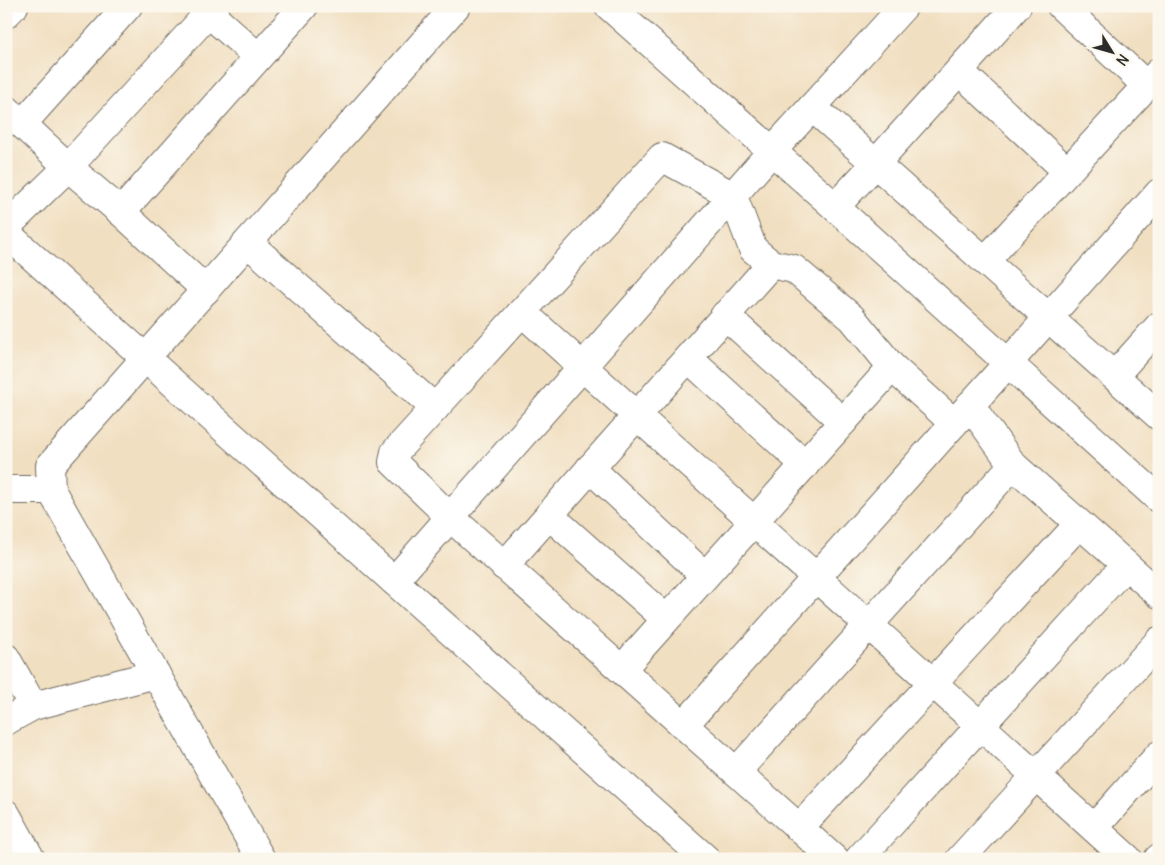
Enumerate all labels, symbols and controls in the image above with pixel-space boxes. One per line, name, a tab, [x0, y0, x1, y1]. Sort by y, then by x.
north arrow	[1088, 28, 1138, 78]
text: N	[1112, 51, 1132, 69]

